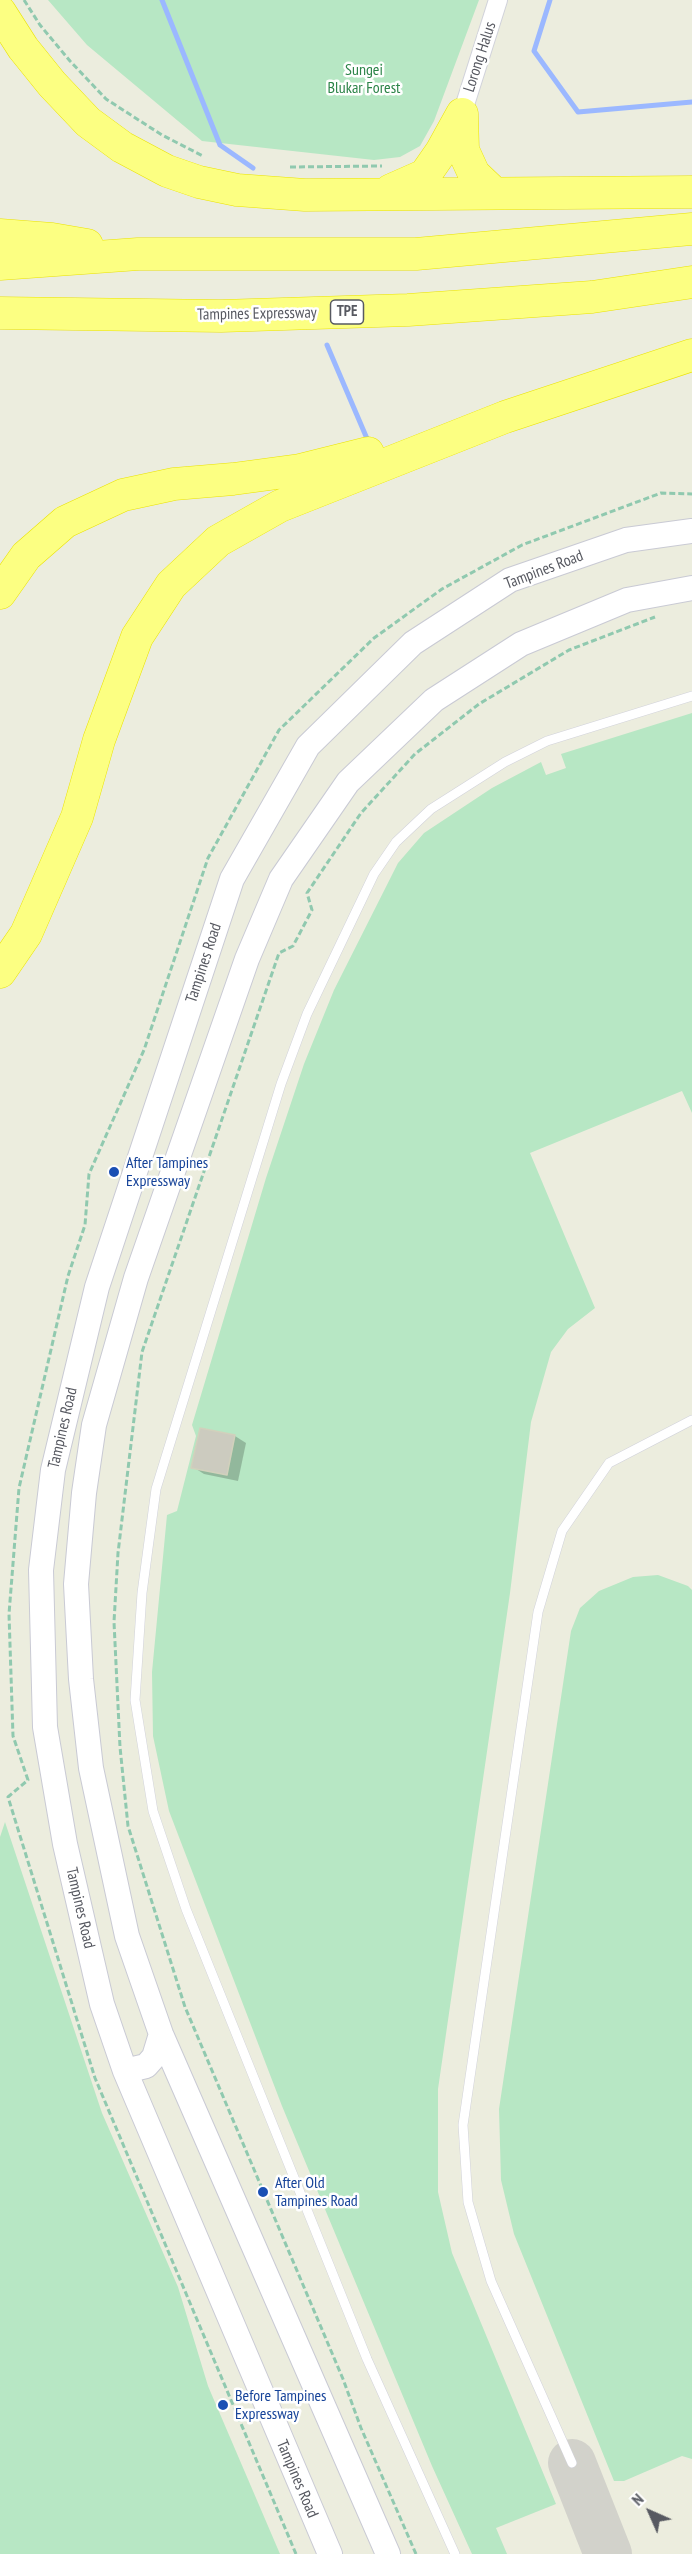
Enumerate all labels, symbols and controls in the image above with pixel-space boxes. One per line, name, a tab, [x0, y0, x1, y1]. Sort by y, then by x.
street label: Lorong Halus	[460, 20, 500, 94]
park label: Sungei Blukar Forest	[328, 60, 400, 98]
road number: TPE	[330, 300, 364, 324]
street label: Tampines Expressway	[197, 303, 317, 325]
street label: Tampines Road	[502, 546, 586, 594]
street label: Tampines Road	[182, 921, 226, 1005]
place label: After Tampines Expressway	[126, 1153, 208, 1191]
marker: After Tampines Expressway	[107, 1165, 121, 1179]
street label: Tampines Road	[44, 1386, 82, 1470]
street label: Tampines Road	[61, 1866, 99, 1950]
place label: After Old Tampines Road	[275, 2173, 358, 2211]
marker: After Old Tampines Road	[256, 2185, 270, 2199]
place label: Before Tampines Expressway	[235, 2386, 327, 2424]
marker: Before Tampines Expressway	[216, 2398, 230, 2412]
street label: Tampines Road	[272, 2437, 322, 2521]
north arrow	[620, 2482, 680, 2542]
text: N	[627, 2489, 647, 2509]

